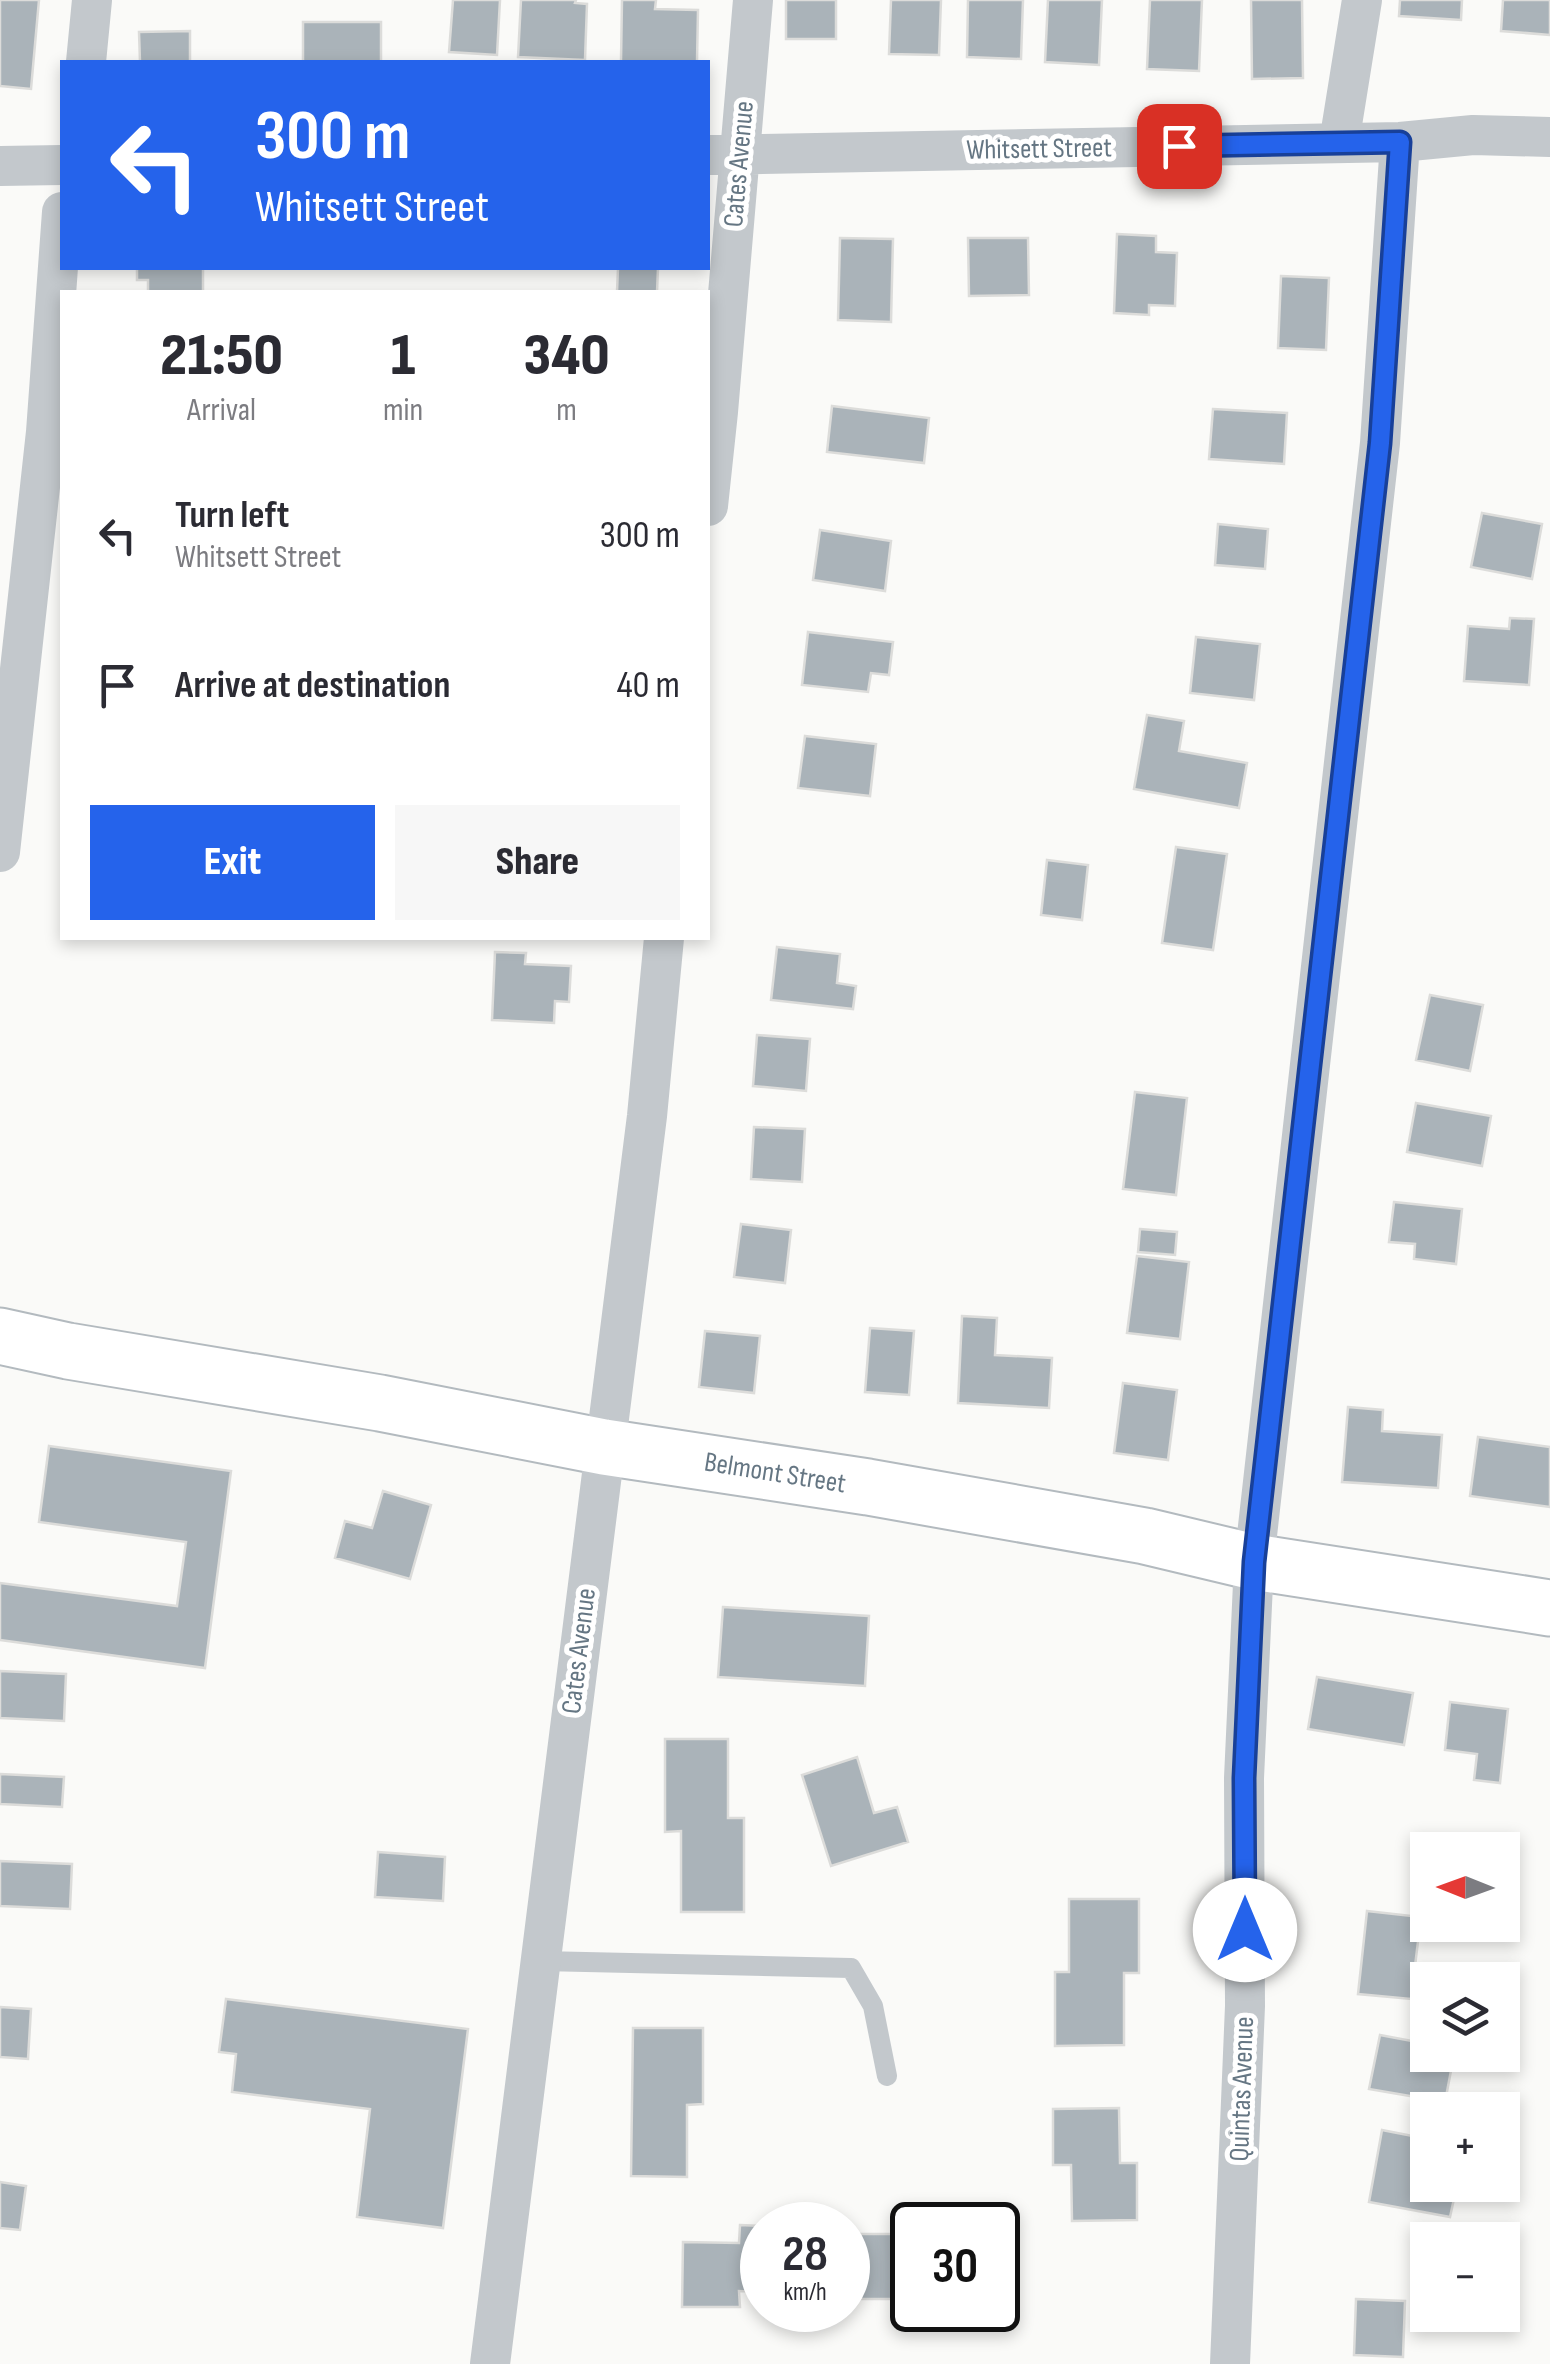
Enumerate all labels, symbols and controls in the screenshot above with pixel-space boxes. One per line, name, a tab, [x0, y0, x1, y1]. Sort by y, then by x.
text: 300 m	[255, 95, 410, 179]
icon: left	[90, 100, 220, 230]
street label: Cates Avenue	[717, 100, 761, 228]
pin	[1137, 104, 1222, 189]
icon: arrive	[1152, 119, 1207, 174]
street label: Whitsett Street	[966, 131, 1112, 167]
text: Whitsett Street	[255, 180, 489, 235]
text: 21:50	[160, 320, 283, 392]
text: 1	[391, 320, 415, 392]
text: 340	[523, 320, 610, 392]
text: Arrival	[187, 391, 256, 430]
text: min	[383, 391, 423, 430]
text: m	[556, 391, 577, 430]
text: Turn left	[175, 493, 289, 538]
icon: left	[90, 508, 145, 563]
text: 300 m	[600, 513, 680, 558]
text: Whitsett Street	[175, 538, 341, 577]
icon: arrive	[90, 658, 145, 713]
text: Arrive at destination	[175, 663, 450, 708]
text: 40 m	[617, 663, 680, 708]
button: Exit	[90, 805, 375, 920]
button: Share	[395, 805, 680, 920]
street label: Belmont Street	[702, 1446, 848, 1500]
street label: Cates Avenue	[555, 1586, 603, 1716]
north arrow	[1410, 1832, 1520, 1942]
map controls	[1410, 1832, 1520, 2332]
position arrow	[1193, 1878, 1297, 1982]
button: layers	[1410, 1962, 1520, 2072]
street label: Quintas Avenue	[1223, 2016, 1261, 2162]
button: +	[1410, 2092, 1520, 2202]
speed limit sign: 30	[890, 2202, 1020, 2332]
button: −	[1410, 2222, 1520, 2332]
text: 28	[782, 2225, 828, 2285]
text: km/h	[783, 2277, 827, 2308]

